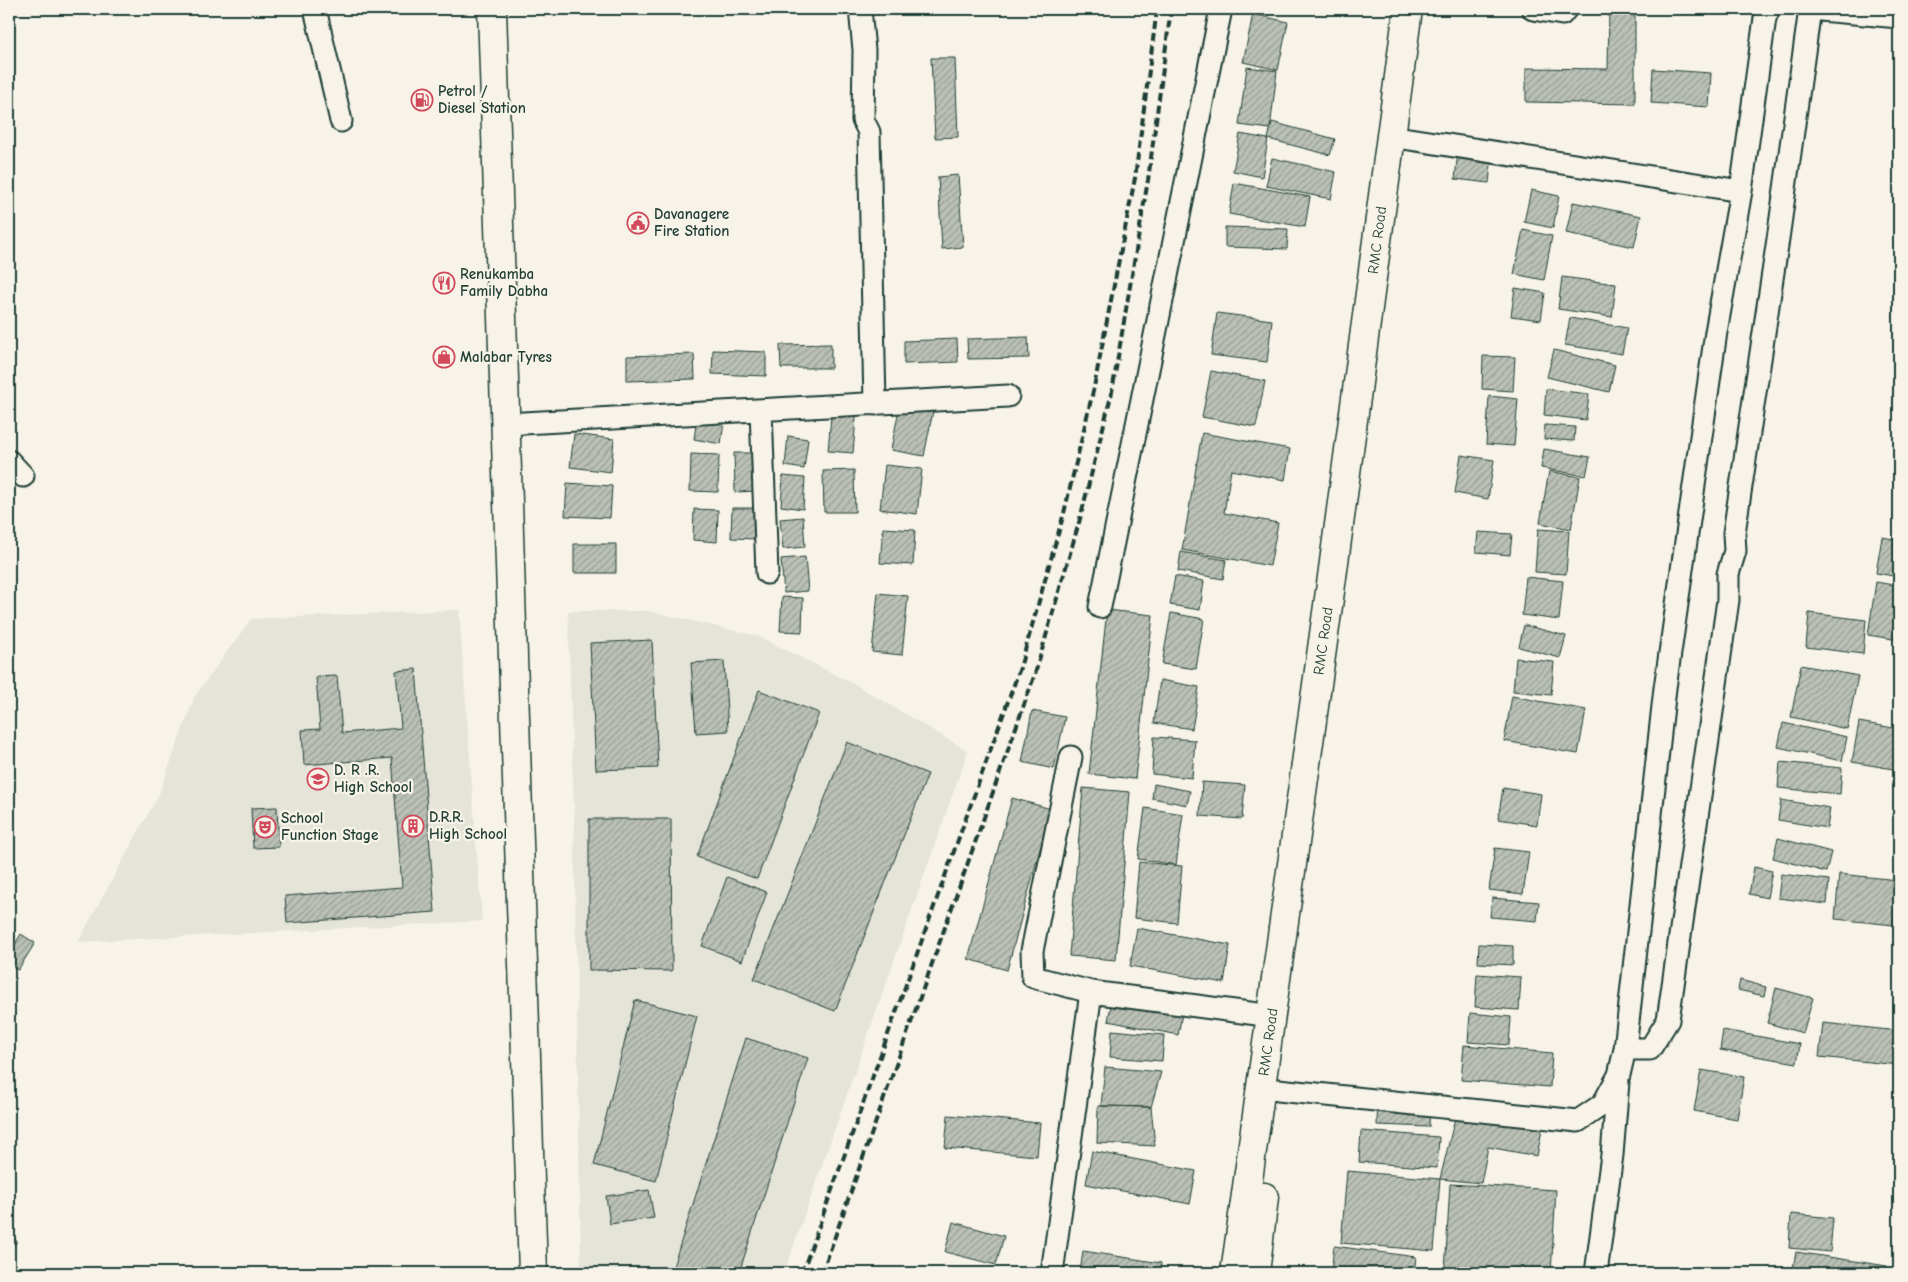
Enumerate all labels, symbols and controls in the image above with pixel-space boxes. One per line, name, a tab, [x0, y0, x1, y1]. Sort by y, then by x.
place label: Petrol / Diesel Station	[438, 82, 526, 117]
fuel station icon: Petrol / Diesel Station	[410, 88, 434, 112]
place label: Davanagere Fire Station	[654, 205, 730, 240]
street label: RMC Road	[1364, 205, 1390, 275]
public building icon: Davanagere Fire Station	[626, 211, 650, 235]
place label: Renukamba Family Dabha	[460, 265, 548, 300]
restaurant icon: Renukamba Family Dabha	[432, 271, 456, 295]
shop icon: Malabar Tyres	[432, 345, 456, 369]
place label: Malabar Tyres	[460, 348, 552, 366]
street label: RMC Road	[1309, 606, 1337, 676]
place label: D. R .R. High School	[334, 761, 412, 796]
school or university icon: D. R .R. High School	[306, 767, 330, 791]
place label: D.R.R. High School	[429, 808, 507, 843]
place label: School Function Stage	[281, 809, 378, 844]
building icon: D.R.R. High School	[401, 814, 425, 838]
theatre icon: School Function Stage	[253, 815, 277, 839]
street label: RMC Road	[1254, 1007, 1282, 1077]

